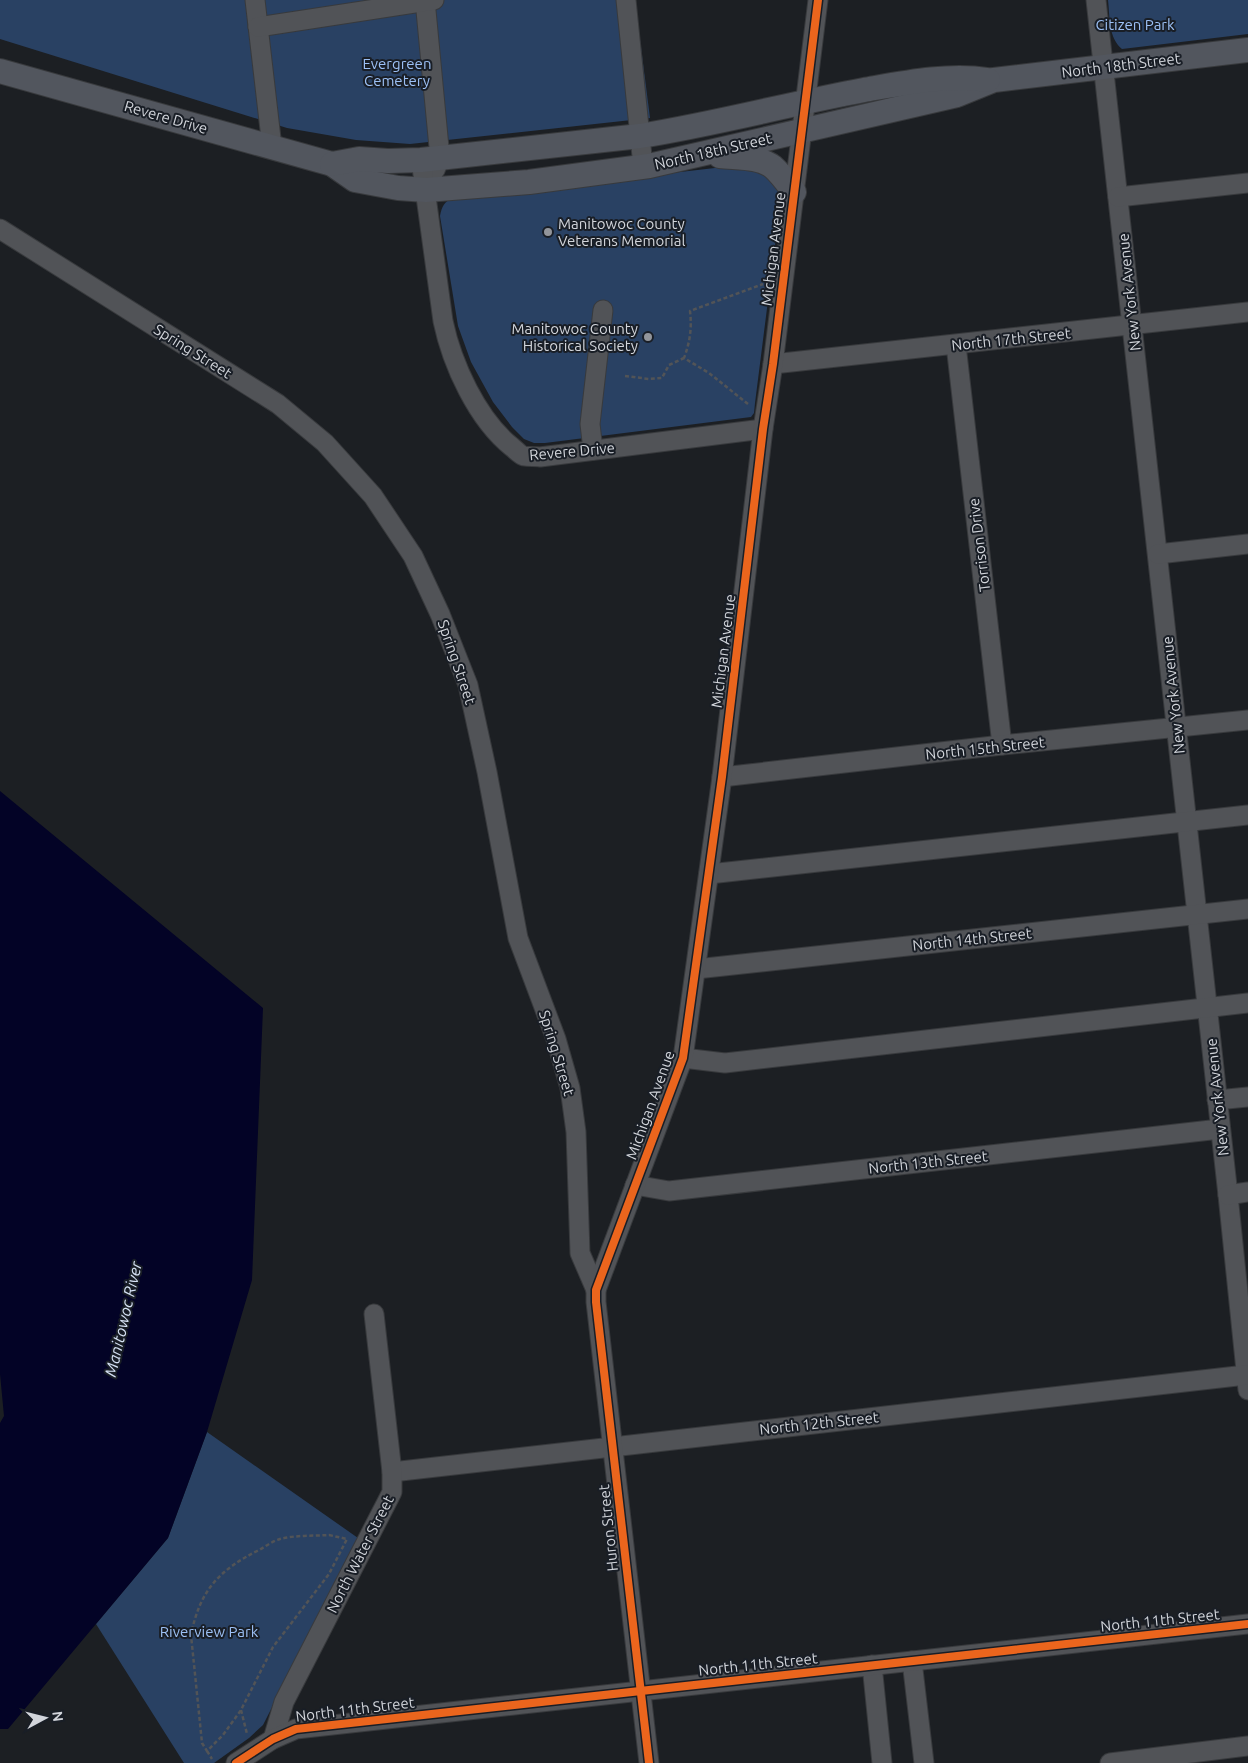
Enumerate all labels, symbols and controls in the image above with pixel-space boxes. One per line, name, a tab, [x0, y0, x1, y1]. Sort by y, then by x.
park label: Citizen Park	[1095, 16, 1175, 33]
street label: North 18th Street	[1061, 49, 1182, 81]
park label: Evergreen Cemetery	[363, 55, 431, 89]
street label: Revere Drive	[122, 97, 210, 137]
street label: North 18th Street	[653, 129, 773, 173]
street label: Michigan Avenue	[758, 191, 788, 307]
place label: Manitowoc County Veterans Memorial	[558, 215, 685, 249]
marker: Manitowoc County Veterans Memorial	[542, 226, 554, 238]
street label: New York Avenue	[1114, 232, 1144, 352]
street label: Spring Street	[151, 320, 235, 382]
place label: Manitowoc County Historical Society	[511, 320, 638, 354]
street label: North 17th Street	[951, 324, 1072, 354]
marker: Manitowoc County Historical Society	[642, 331, 654, 343]
street label: Revere Drive	[528, 439, 616, 463]
street label: Torrison Drive	[965, 497, 993, 593]
street label: Michigan Avenue	[708, 593, 738, 709]
street label: Spring Street	[435, 617, 479, 707]
street label: New York Avenue	[1158, 635, 1188, 755]
street label: North 15th Street	[925, 733, 1046, 763]
street label: North 14th Street	[912, 924, 1033, 954]
street label: Spring Street	[536, 1008, 578, 1098]
street label: New York Avenue	[1202, 1037, 1232, 1157]
street label: Michigan Avenue	[622, 1048, 678, 1162]
street label: North 13th Street	[868, 1147, 989, 1177]
water label: Manitowoc River	[101, 1259, 145, 1378]
street label: North 12th Street	[759, 1408, 880, 1438]
street label: Huron Street	[595, 1484, 621, 1572]
street label: North Water Street	[323, 1492, 397, 1616]
street label: North 11th Street	[1100, 1605, 1221, 1635]
park label: Riverview Park	[160, 1623, 259, 1640]
street label: North 11th Street	[698, 1649, 819, 1679]
north arrow	[20, 1693, 70, 1743]
street label: North 11th Street	[295, 1693, 416, 1725]
text: N	[49, 1710, 66, 1723]

